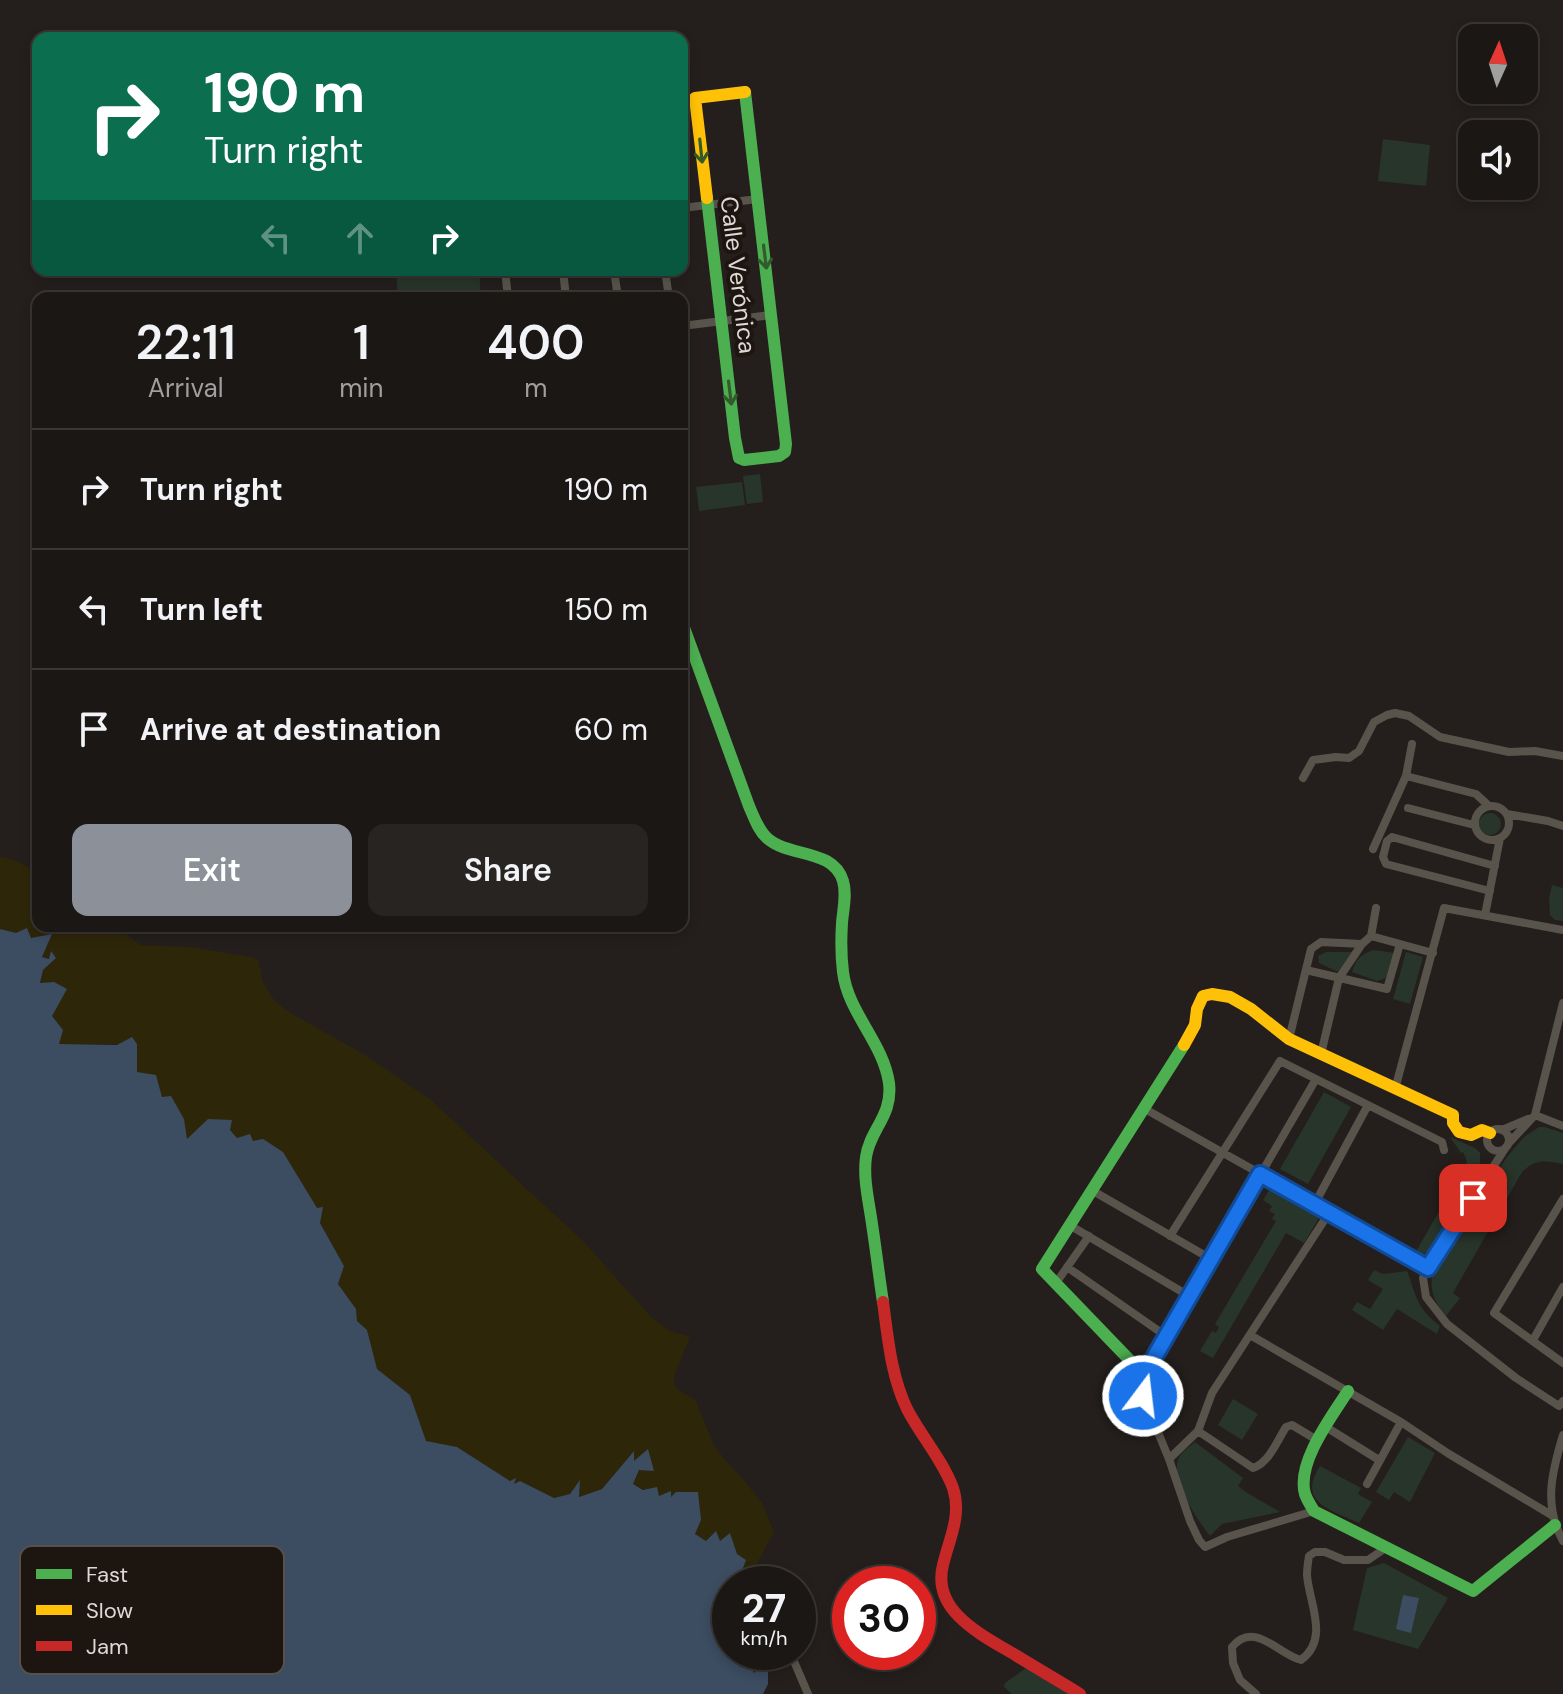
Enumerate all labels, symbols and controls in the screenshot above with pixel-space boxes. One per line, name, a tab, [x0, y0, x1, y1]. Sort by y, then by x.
north arrow	[1458, 24, 1538, 104]
map controls	[1458, 24, 1538, 200]
text: 190 m	[204, 56, 365, 129]
icon: right	[72, 64, 176, 168]
button: sound	[1458, 120, 1538, 200]
text: Turn right	[204, 127, 363, 174]
one-way arrow	[693, 137, 708, 164]
street label: Calle Verónica	[713, 195, 764, 355]
icon: left	[254, 216, 298, 260]
icon: ahead	[338, 216, 382, 260]
icon: right	[422, 216, 466, 260]
one-way arrow	[757, 243, 772, 270]
text: 22:11	[135, 311, 236, 374]
text: 1	[353, 311, 370, 374]
text: 400	[487, 311, 585, 374]
text: Arrival	[148, 371, 223, 405]
text: min	[339, 371, 383, 405]
text: m	[524, 371, 547, 405]
one-way arrow	[722, 379, 737, 406]
icon: right	[72, 467, 116, 511]
text: Turn right	[140, 470, 283, 509]
text: 190 m	[565, 470, 648, 509]
icon: left	[72, 587, 116, 631]
text: Turn left	[140, 590, 263, 629]
text: 150 m	[565, 590, 648, 629]
icon: arrive	[72, 707, 116, 751]
text: Arrive at destination	[140, 710, 441, 749]
text: 60 m	[574, 710, 648, 749]
button: Exit	[72, 824, 352, 916]
button: Share	[368, 824, 648, 916]
pin	[1439, 1164, 1507, 1232]
icon: arrive	[1451, 1176, 1495, 1220]
position arrow	[1101, 1354, 1185, 1438]
legend	[20, 1546, 284, 1674]
text: Fast	[86, 1560, 128, 1589]
speed limit sign: 30	[832, 1566, 936, 1670]
text: 27	[742, 1582, 786, 1634]
text: Slow	[86, 1596, 133, 1625]
text: km/h	[740, 1625, 788, 1651]
text: Jam	[86, 1632, 129, 1661]

